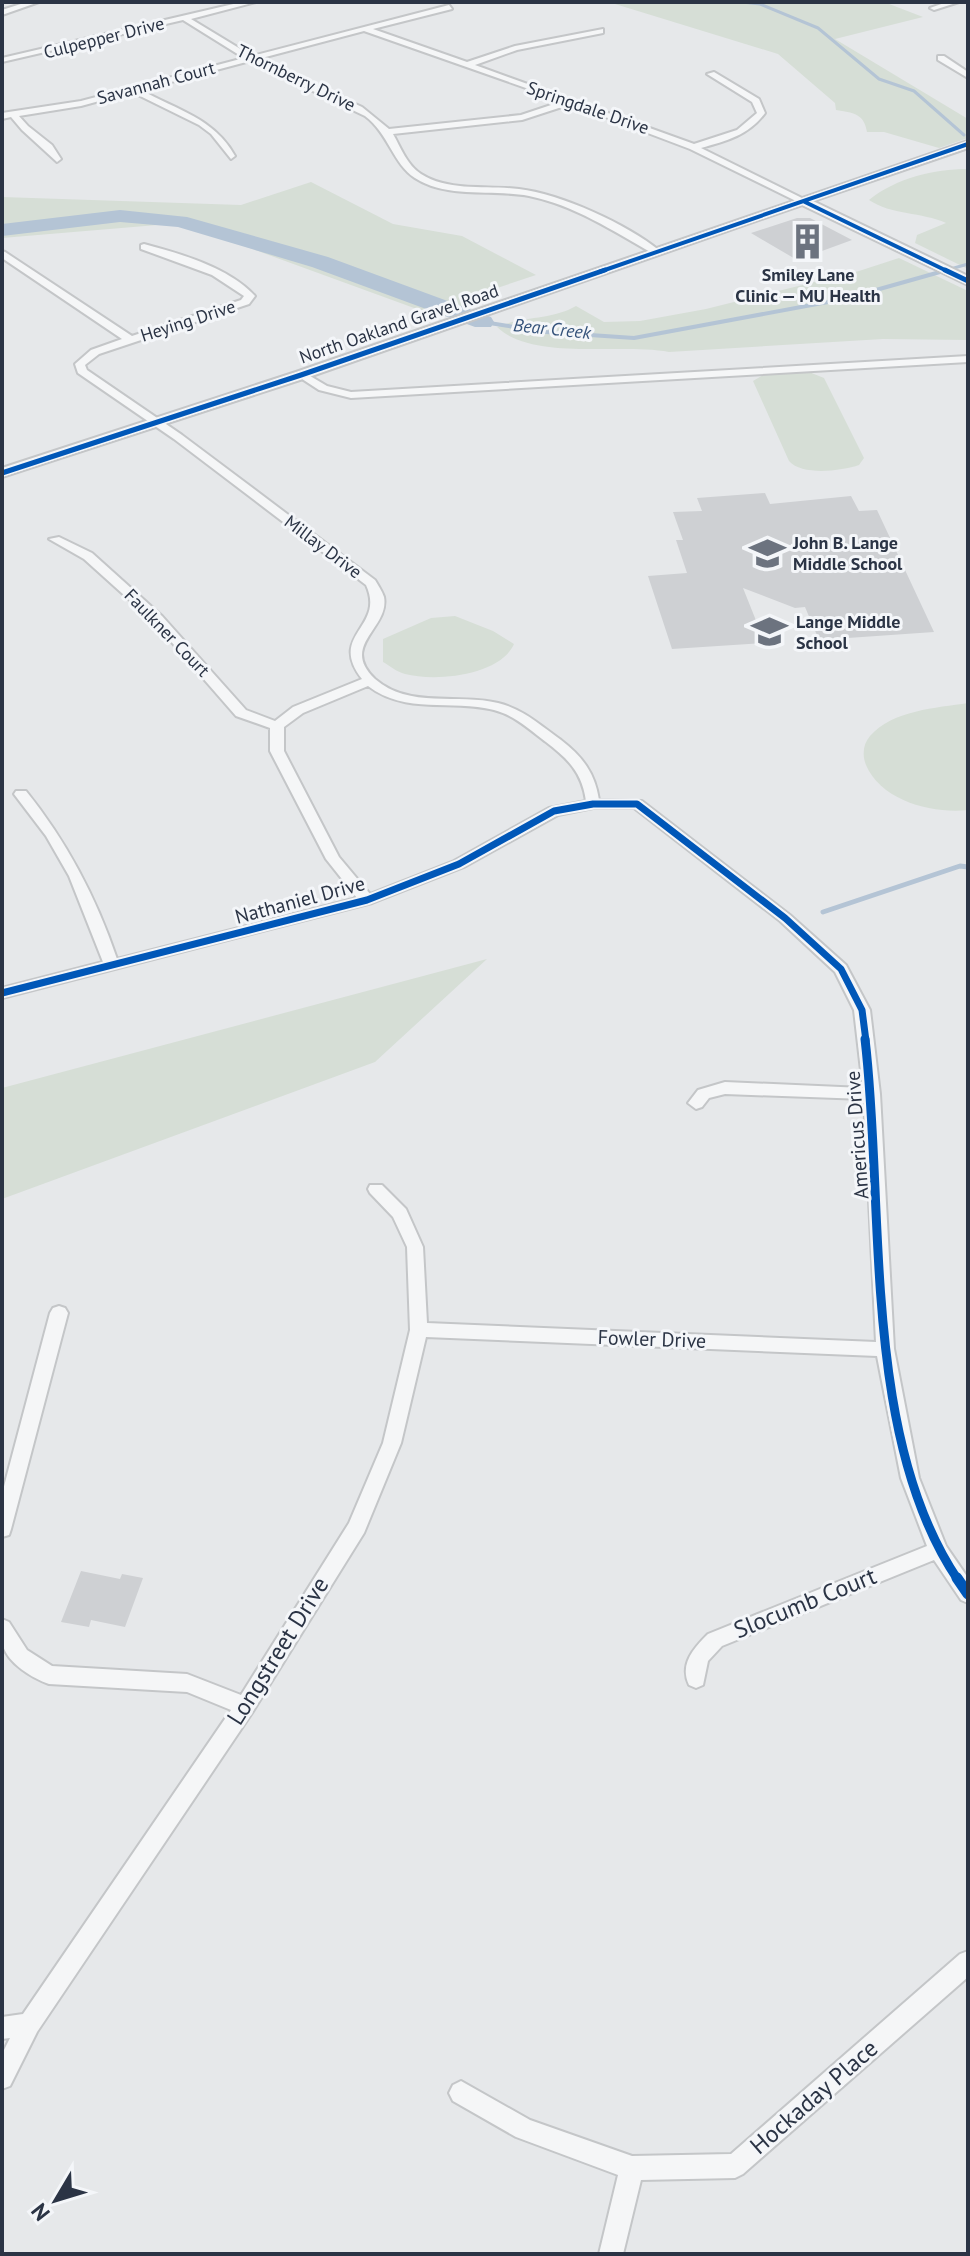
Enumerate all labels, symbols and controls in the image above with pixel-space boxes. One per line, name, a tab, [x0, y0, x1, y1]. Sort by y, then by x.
street label: Culpepper Drive	[41, 11, 167, 64]
street label: Thornberry Drive	[233, 39, 359, 116]
street label: Savannah Court	[94, 56, 217, 109]
street label: Springdale Drive	[524, 76, 652, 139]
building icon: Smiley Lane Clinic — MU Health	[789, 222, 827, 260]
place label: Smiley Lane Clinic — MU Health	[735, 263, 881, 307]
street label: North Oakland Gravel Road	[296, 279, 502, 368]
street label: Heying Drive	[137, 294, 238, 347]
water label: Bear Creek	[512, 313, 593, 344]
street label: Millay Drive	[280, 510, 367, 583]
place label: John B. Lange Middle School	[792, 531, 903, 575]
school or university icon: John B. Lange Middle School	[748, 534, 786, 572]
street label: Faulkner Court	[120, 584, 215, 681]
place label: Lange Middle School	[796, 610, 900, 654]
school or university icon: Lange Middle School	[751, 613, 789, 651]
street label: Nathaniel Drive	[232, 870, 368, 930]
street label: Americus Drive	[840, 1070, 874, 1200]
street label: Fowler Drive	[597, 1324, 707, 1354]
street label: Slocumb Court	[729, 1560, 881, 1645]
street label: Longstreet Drive	[220, 1571, 335, 1730]
street label: Hockaday Place	[743, 2033, 884, 2161]
north arrow	[16, 2160, 96, 2240]
text: N	[25, 2198, 56, 2227]

